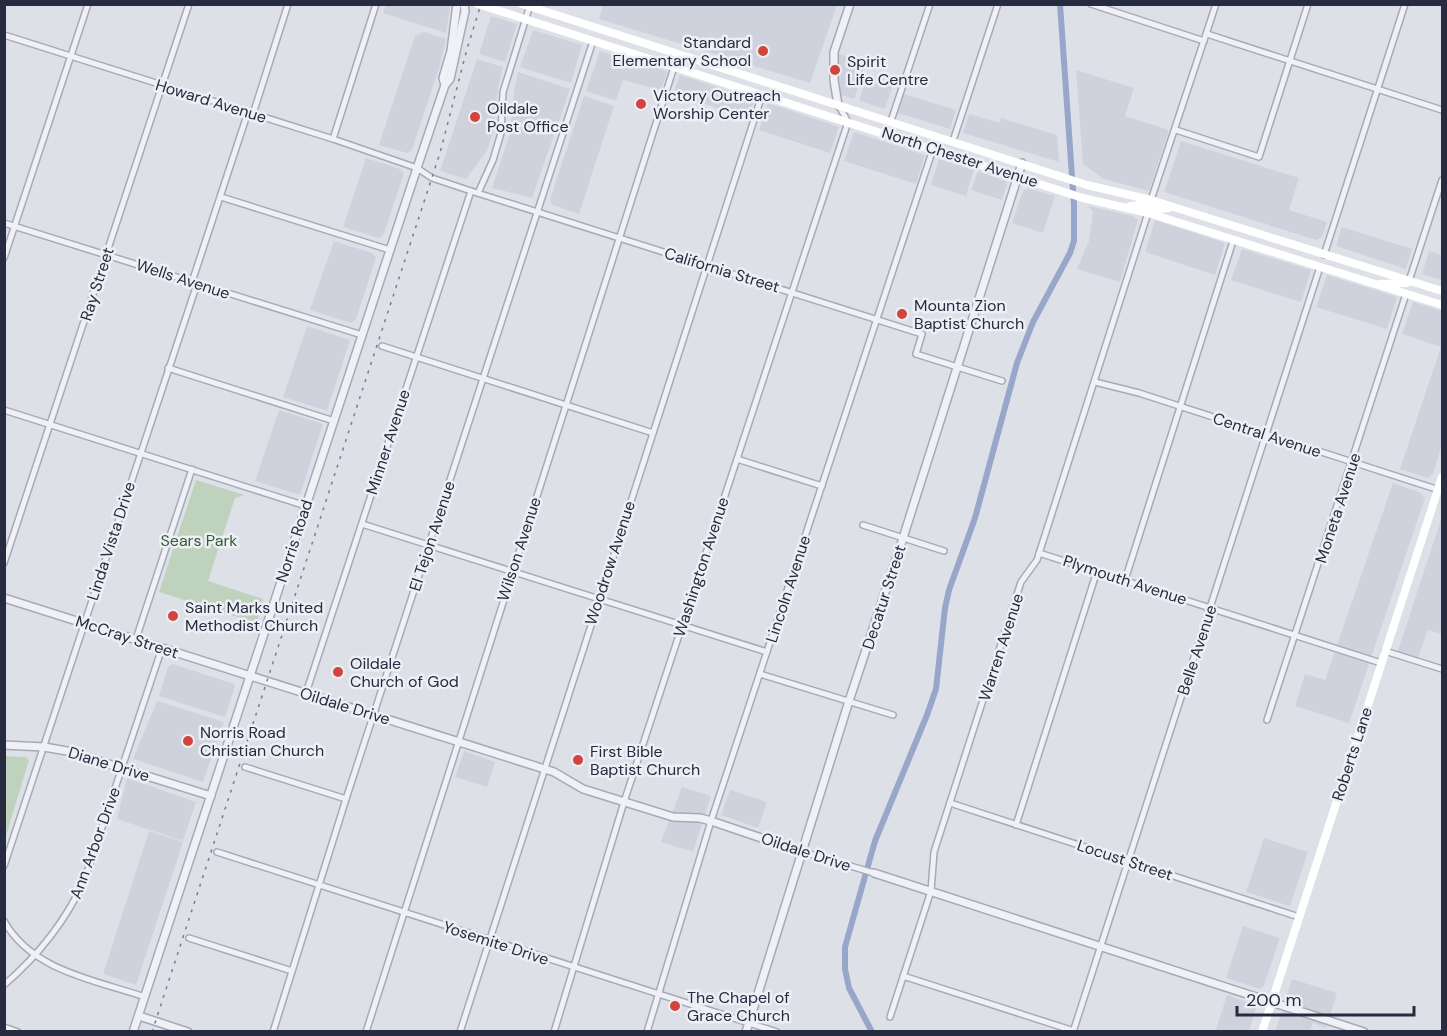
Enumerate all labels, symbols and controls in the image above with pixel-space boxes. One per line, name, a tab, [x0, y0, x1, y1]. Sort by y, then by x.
place label: Standard Elementary School	[613, 32, 751, 71]
marker: Standard Elementary School	[756, 44, 770, 58]
place label: Spirit Life Centre	[847, 51, 928, 90]
marker: Spirit Life Centre	[828, 63, 842, 77]
street label: Howard Avenue	[153, 74, 269, 128]
place label: Victory Outreach Worship Center	[653, 85, 781, 124]
marker: Victory Outreach Worship Center	[634, 97, 648, 111]
place label: Oildale Post Office	[487, 98, 569, 137]
marker: Oildale Post Office	[468, 110, 482, 124]
street label: North Chester Avenue	[879, 122, 1041, 192]
street label: California Street	[662, 242, 782, 298]
street label: Ray Street	[75, 244, 119, 324]
street label: Wells Avenue	[133, 254, 233, 304]
place label: Mounta Zion Baptist Church	[914, 295, 1024, 334]
marker: Mounta Zion Baptist Church	[895, 307, 909, 321]
street label: Minner Avenue	[361, 387, 415, 497]
street label: Central Avenue	[1210, 408, 1324, 462]
street label: Moneta Avenue	[1310, 450, 1366, 566]
street label: El Tejon Avenue	[404, 478, 460, 594]
street label: Linda Vista Drive	[82, 479, 140, 603]
street label: Wilson Avenue	[492, 494, 546, 604]
street label: Washington Avenue	[668, 494, 734, 640]
street label: Norris Road	[271, 497, 317, 585]
street label: Woodrow Avenue	[580, 498, 640, 628]
park label: Sears Park	[161, 530, 237, 551]
street label: Lincoln Avenue	[761, 533, 815, 645]
street label: Decatur Street	[857, 542, 911, 652]
street label: Plymouth Avenue	[1061, 550, 1189, 610]
street label: Warren Avenue	[974, 591, 1028, 703]
place label: Saint Marks United Methodist Church	[185, 597, 323, 636]
street label: Belle Avenue	[1173, 602, 1221, 698]
marker: Saint Marks United Methodist Church	[166, 609, 180, 623]
street label: McCray Street	[73, 610, 181, 664]
place label: Oildale Church of God	[350, 653, 459, 692]
marker: Oildale Church of God	[331, 665, 345, 679]
street label: Oildale Drive	[297, 682, 393, 730]
street label: Roberts Lane	[1327, 704, 1377, 804]
place label: Norris Road Christian Church	[200, 722, 324, 761]
marker: Norris Road Christian Church	[181, 734, 195, 748]
place label: First Bible Baptist Church	[590, 741, 700, 780]
street label: Diane Drive	[66, 742, 152, 786]
marker: First Bible Baptist Church	[571, 753, 585, 767]
street label: Ann Arbor Drive	[65, 784, 125, 902]
street label: Oildale Drive	[758, 828, 854, 876]
street label: Locust Street	[1074, 835, 1176, 885]
street label: Yosemite Drive	[441, 916, 551, 970]
scale bar	[1237, 979, 1414, 1017]
place label: The Chapel of Grace Church	[687, 987, 790, 1026]
text: 200 m	[1246, 988, 1302, 1012]
marker: The Chapel of Grace Church	[668, 999, 682, 1013]

